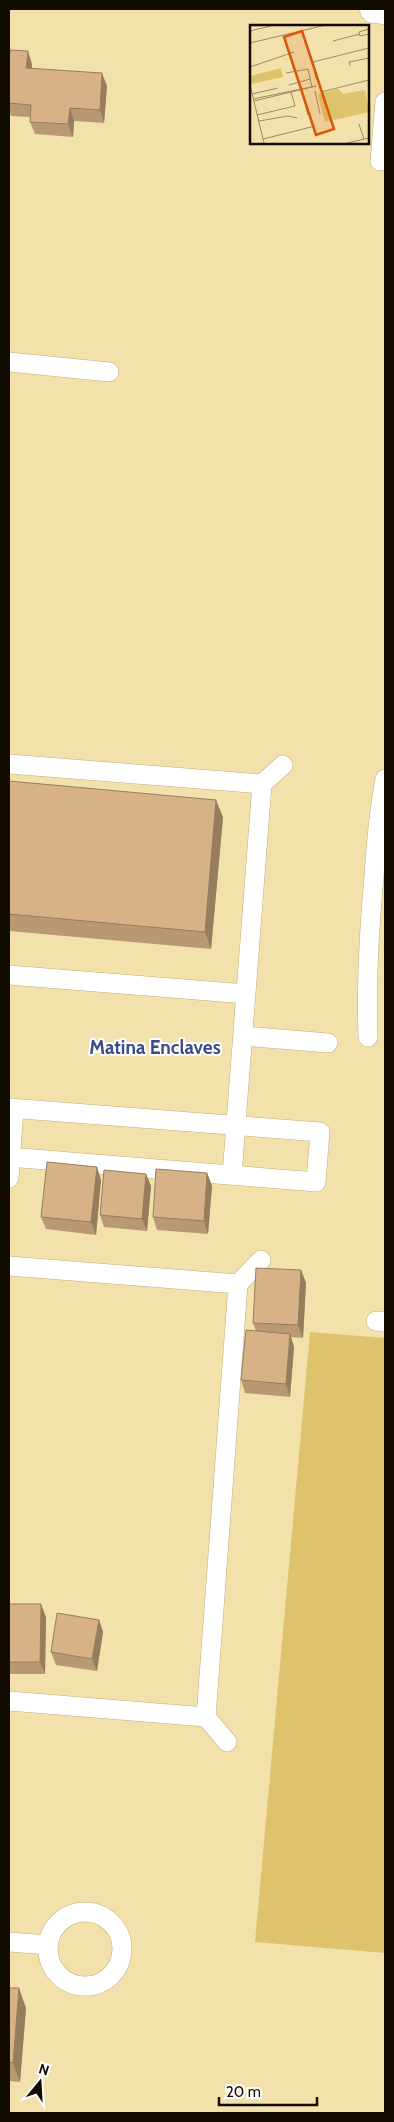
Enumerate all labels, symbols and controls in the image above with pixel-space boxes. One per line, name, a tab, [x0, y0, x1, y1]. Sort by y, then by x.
inset map	[250, 25, 369, 144]
district label: Matina Enclaves	[89, 1036, 221, 1059]
north arrow	[15, 2057, 65, 2107]
text: N	[37, 2060, 52, 2080]
scale bar	[219, 2074, 316, 2106]
text: 20 m	[226, 2083, 261, 2101]

